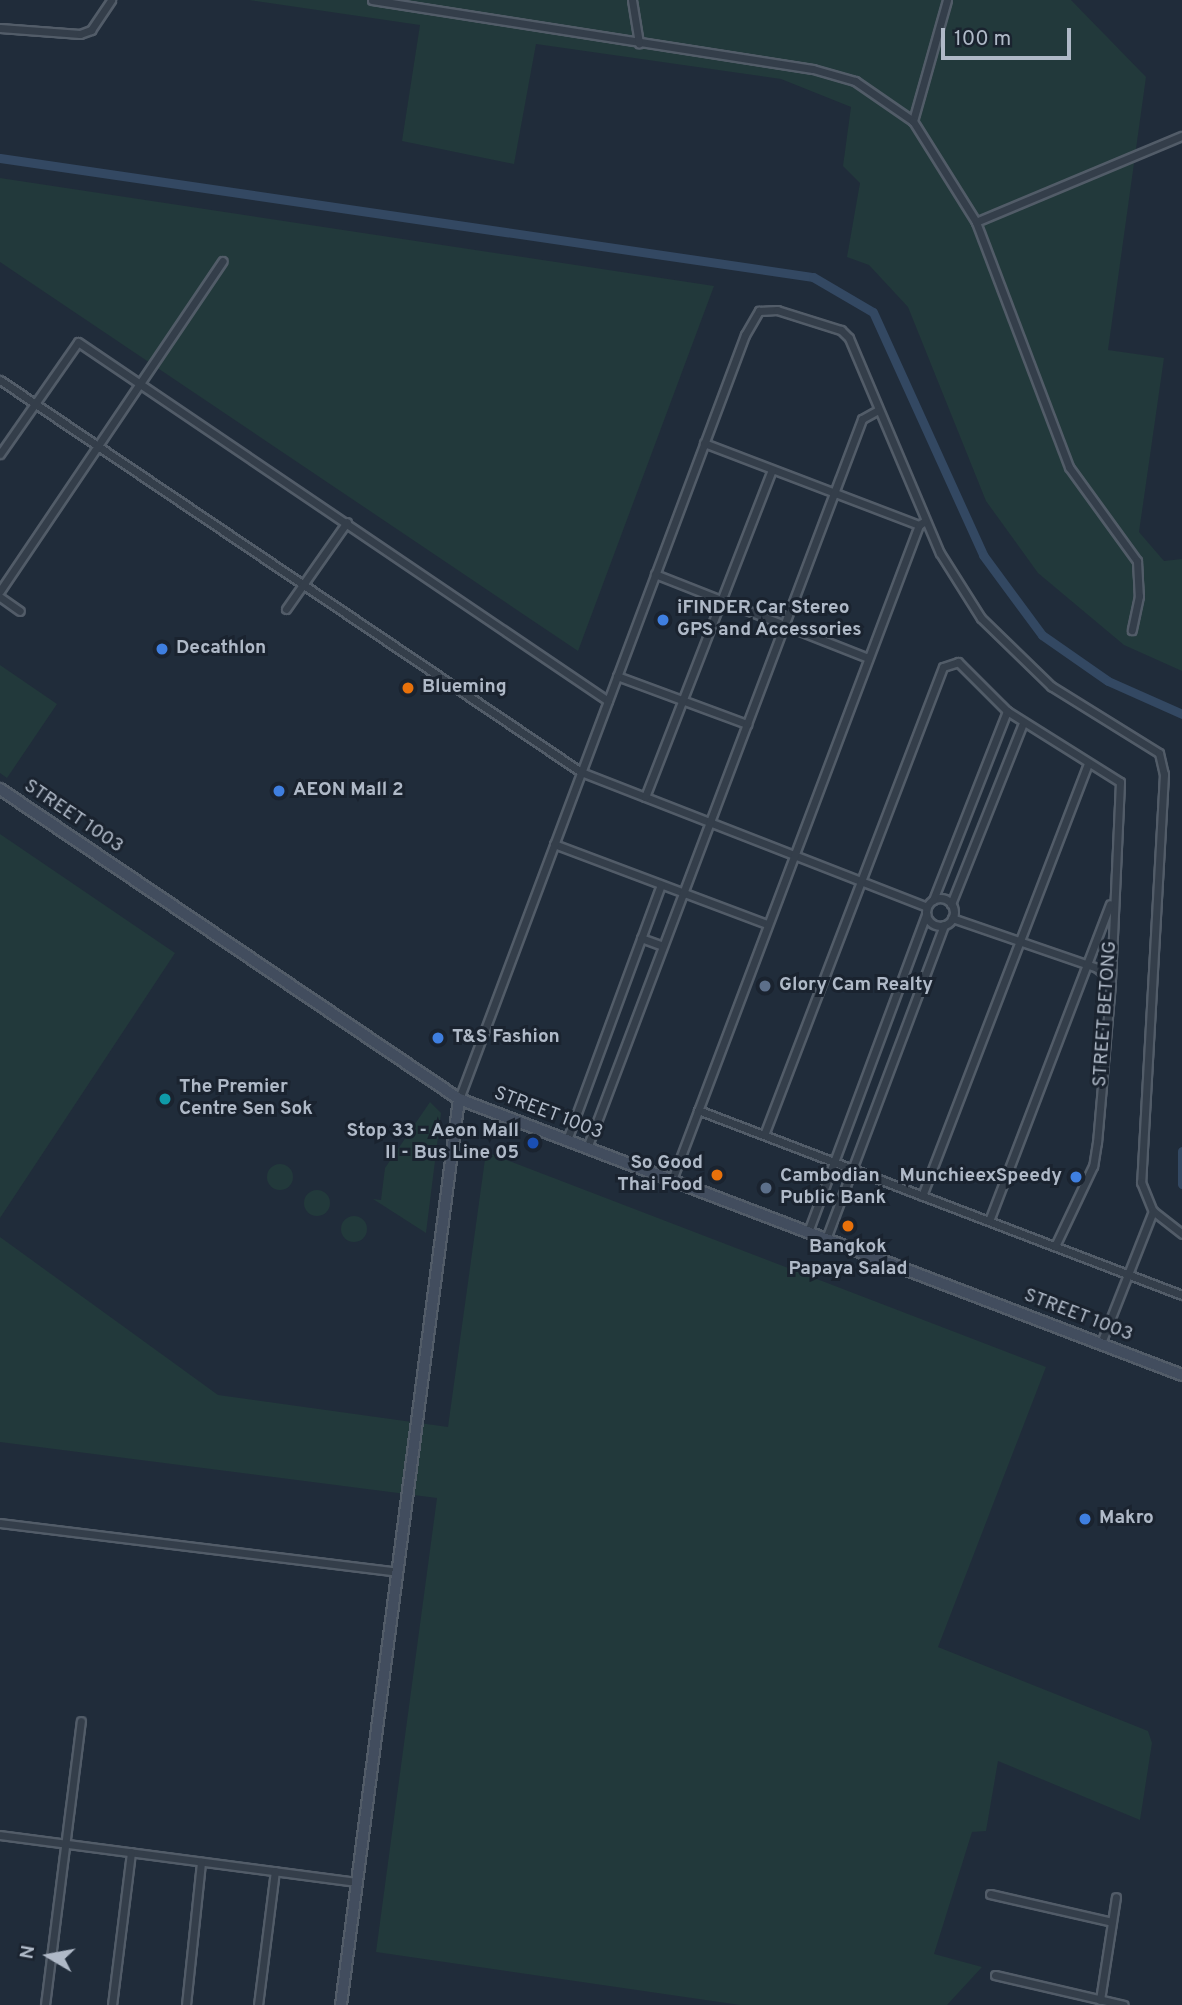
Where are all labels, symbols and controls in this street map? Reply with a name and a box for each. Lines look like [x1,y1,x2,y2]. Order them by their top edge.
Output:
scale bar [944,14,1074,58]
text: 100 m [954,26,1011,53]
place label: iFINDER Car Stereo GPS and Accessories [677,598,862,642]
marker: iFINDER Car Stereo GPS and Accessories [655,612,671,628]
place label: Decathlon [176,638,266,660]
marker: Decathlon [154,641,170,657]
place label: Blueming [422,677,507,699]
marker: Blueming [400,680,416,696]
street label: STREET 1003 [19,775,127,859]
place label: AEON Mall 2 [293,780,404,802]
marker: AEON Mall 2 [271,783,287,799]
street label: STREET BETONG [1089,940,1123,1088]
place label: Glory Cam Realty [779,975,933,997]
marker: Glory Cam Realty [757,978,773,994]
place label: T&S Fashion [452,1027,560,1049]
marker: T&S Fashion [430,1030,446,1046]
place label: The Premier Centre Sen Sok [179,1077,313,1121]
street label: STREET 1003 [490,1083,606,1145]
marker: The Premier Centre Sen Sok [157,1091,173,1107]
place label: Stop 33 - Aeon Mall II - Bus Line 05 [346,1121,519,1165]
marker: Stop 33 - Aeon Mall II - Bus Line 05 [525,1135,541,1151]
place label: So Good Thai Food [617,1153,703,1197]
place label: Cambodian Public Bank [780,1166,886,1210]
place label: MunchieexSpeedy [900,1166,1062,1188]
marker: So Good Thai Food [709,1167,725,1183]
marker: MunchieexSpeedy [1068,1169,1084,1185]
marker: Cambodian Public Bank [758,1180,774,1196]
marker: Bangkok Papaya Salad [840,1218,856,1234]
place label: Bangkok Papaya Salad [789,1237,907,1281]
street label: STREET 1003 [1020,1285,1136,1347]
place label: Makro [1099,1508,1154,1530]
marker: Makro [1077,1511,1093,1527]
north arrow [14,1921,84,1991]
text: N [15,1944,41,1961]

